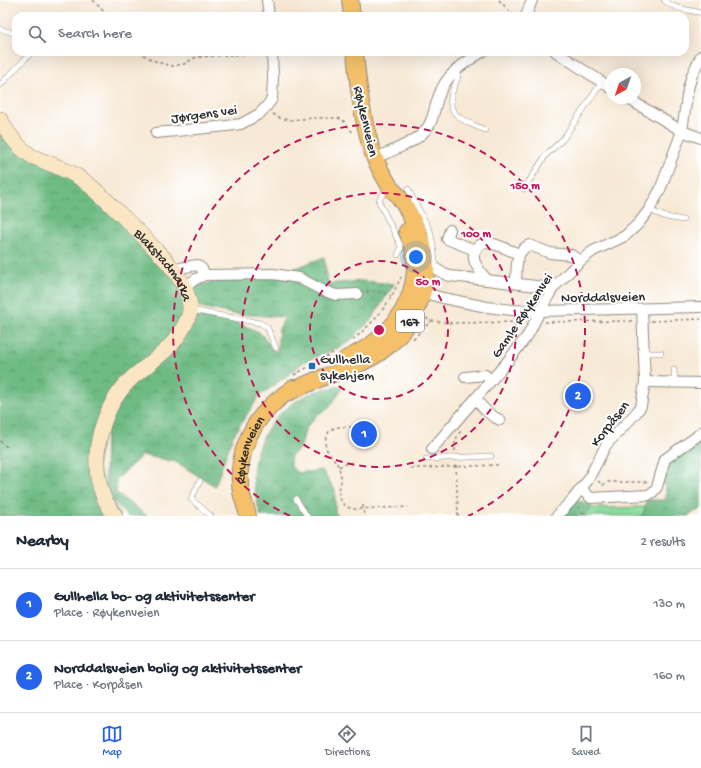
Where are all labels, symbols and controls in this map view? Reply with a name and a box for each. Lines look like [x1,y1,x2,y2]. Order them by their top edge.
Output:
search box [12,12,689,56]
icon: search [26,23,48,45]
text: Search here [58,25,132,43]
north arrow [605,68,641,104]
street label: Røykenveien [348,85,381,159]
street label: Jørgens vei [170,102,238,129]
text: 150 m [509,180,540,194]
street label: Blakstadmarka [129,225,195,305]
text: 100 m [460,228,491,242]
your location [406,247,426,267]
street label: Gamle Røykenvei [489,271,558,362]
text: 50 m [416,276,441,290]
street label: Norddalsveien [561,289,646,308]
road number: 167 [396,310,424,332]
centre of rings [372,323,386,337]
place label: Gullhella sykehjem [320,352,374,385]
marker: Gullhella sykehjem [307,361,317,371]
pin: 2 [565,381,591,411]
street label: Korpåsen [588,398,634,451]
street label: Røykenveien [234,413,270,484]
pin: 1 [351,419,377,449]
text: Nearby [16,532,69,552]
text: 2 results [640,535,685,550]
text: Gullhella bo- og aktivitetssenter [54,588,255,606]
text: 1 [26,597,32,612]
text: 130 m [653,597,685,612]
text: Place · Røykenveien [54,606,159,621]
text: Norddalsveien bolig og aktivitetssenter [54,660,301,678]
text: 2 [26,669,32,684]
text: 160 m [653,669,685,684]
text: Place · Korpåsen [54,678,142,693]
tab: Map [101,723,123,759]
tab: Directions [325,723,370,759]
tab: Saved [572,723,600,759]

